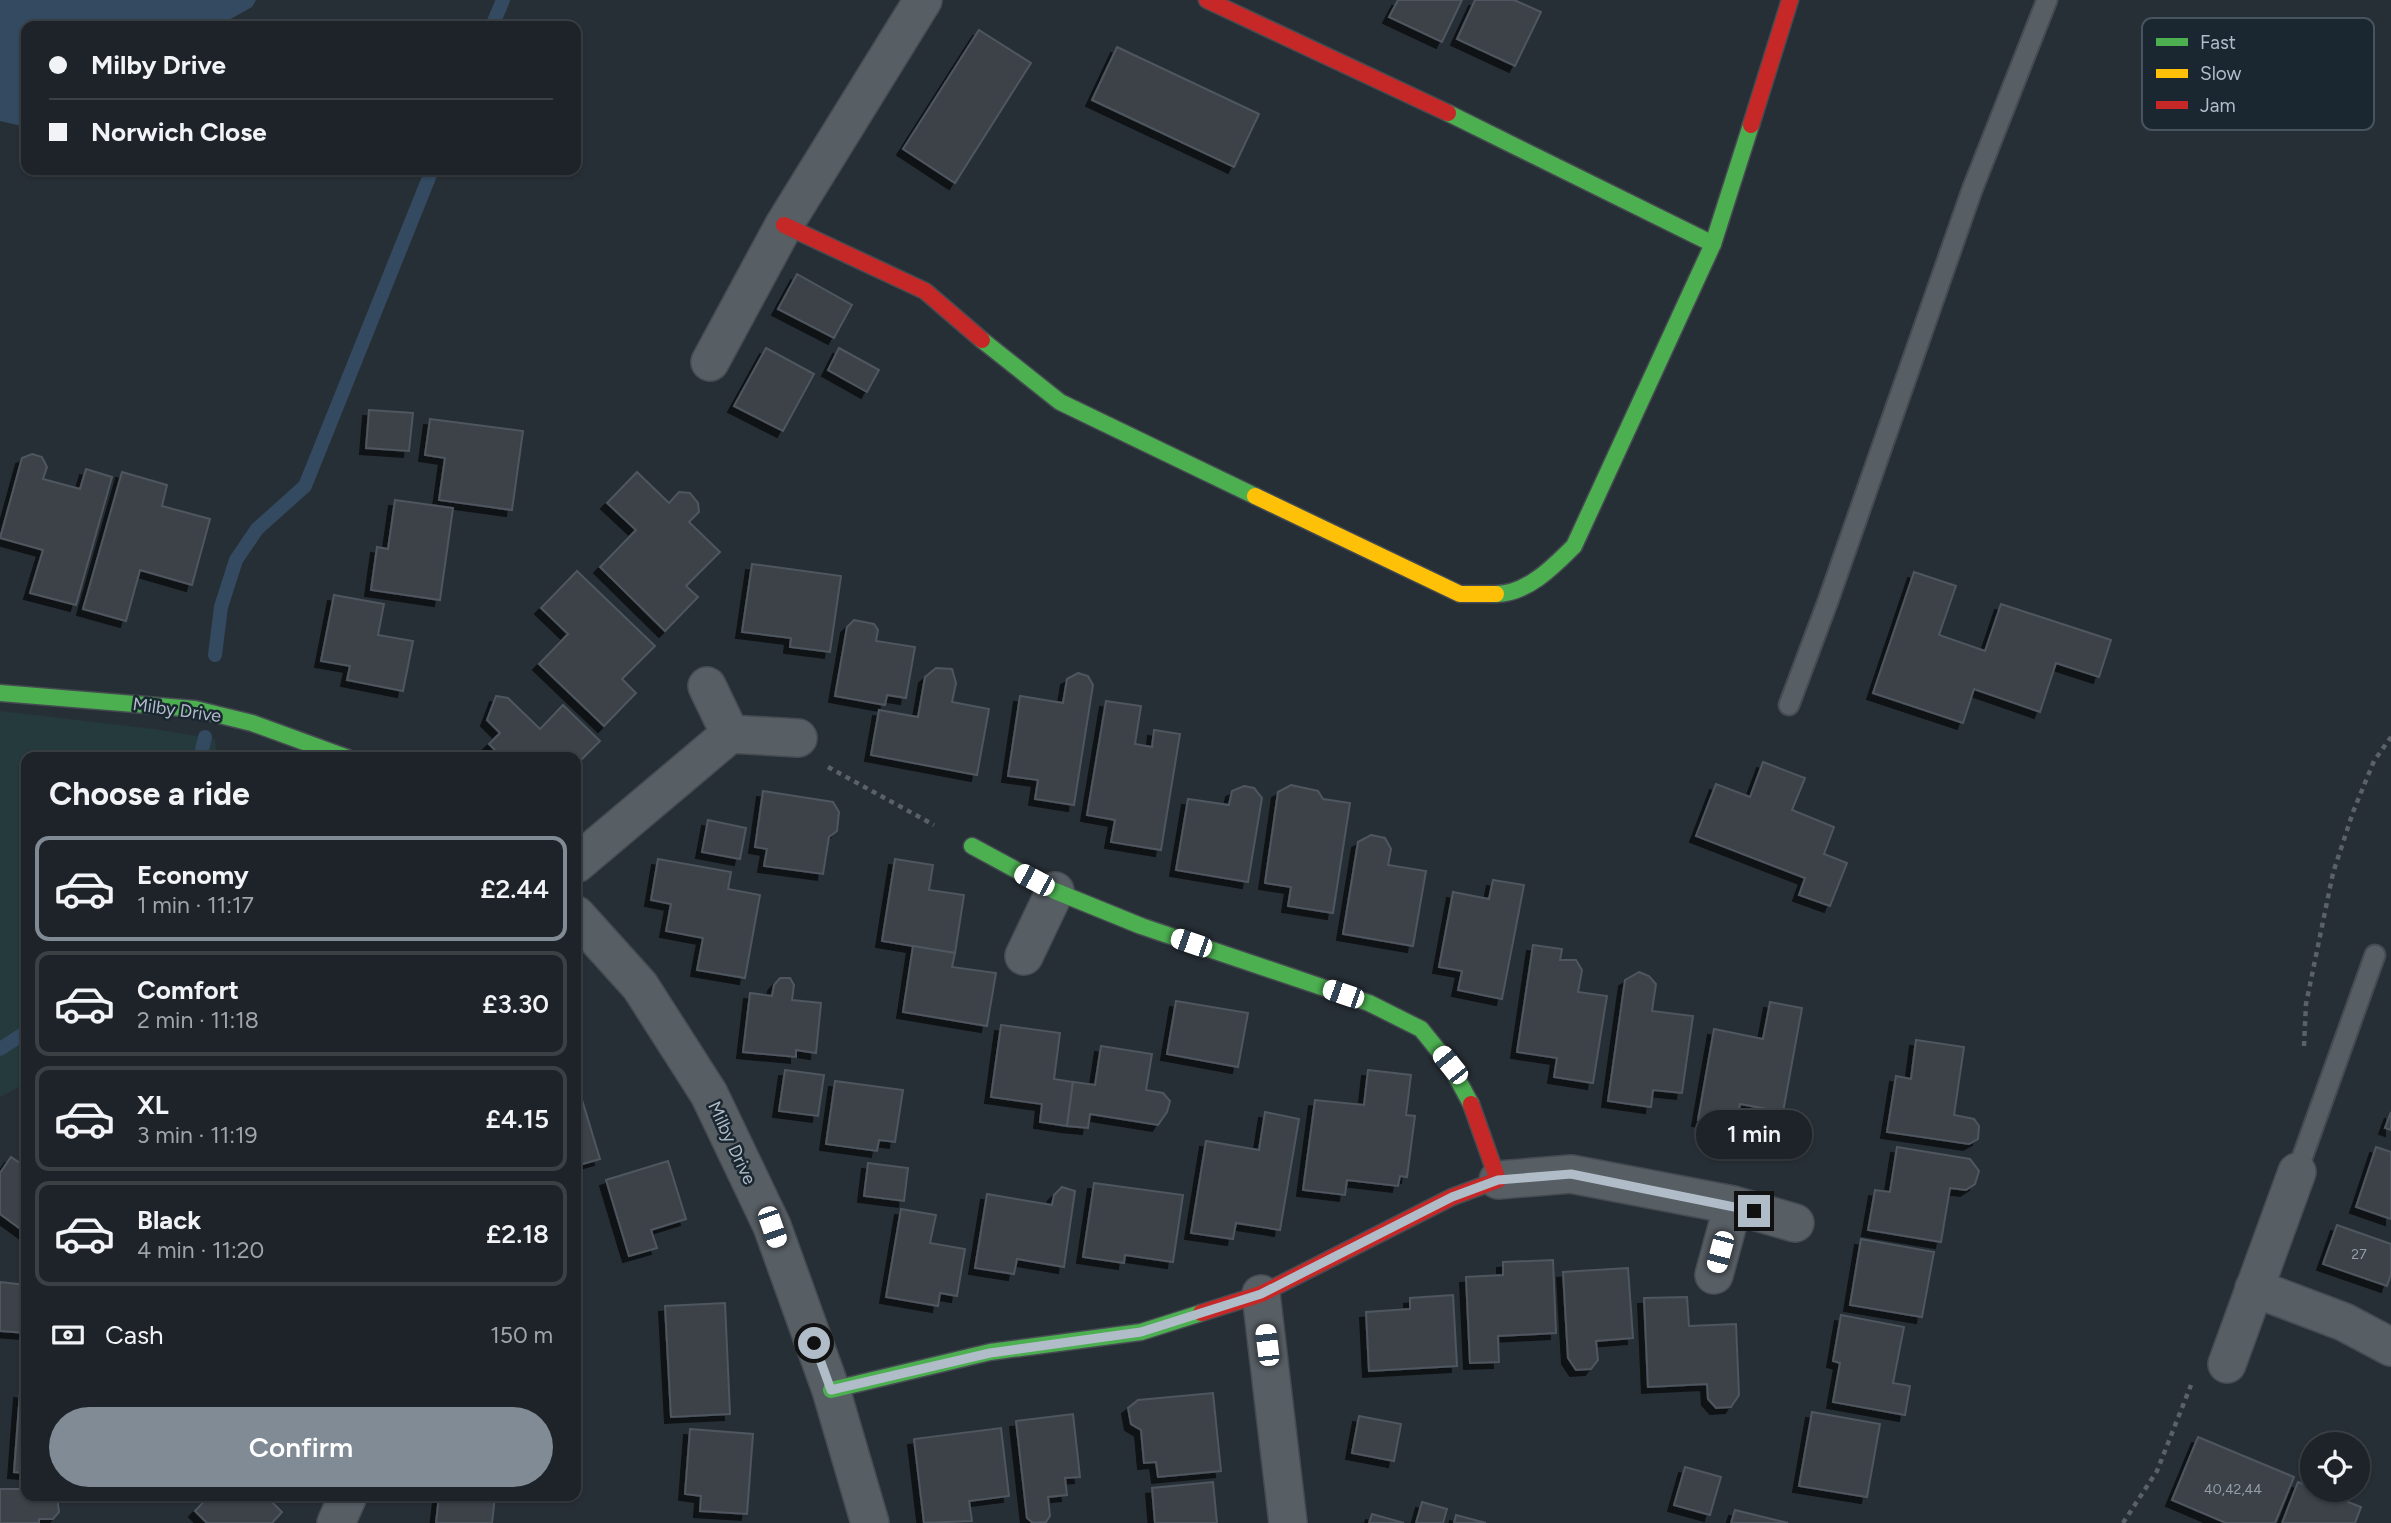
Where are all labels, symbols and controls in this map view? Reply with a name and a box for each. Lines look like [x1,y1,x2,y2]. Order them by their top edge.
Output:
legend [2142,18,2374,130]
text: Fast [2200,31,2236,54]
text: Milby Drive [91,49,226,81]
text: Slow [2200,62,2242,85]
text: Jam [2200,94,2236,117]
text: Norwich Close [91,116,267,148]
street label: Milby Drive [131,693,223,727]
text: Choose a ride [49,775,250,813]
icon: car [53,857,116,920]
text: Economy [137,859,249,891]
car [1011,861,1058,899]
text: £2.44 [480,873,549,905]
text: 1 min · 11:17 [137,891,254,919]
car [1168,926,1215,960]
icon: car [53,972,116,1035]
text: Comfort [137,974,239,1006]
car [1320,977,1367,1011]
text: £3.30 [482,988,549,1020]
text: 2 min · 11:18 [137,1006,259,1034]
car [1429,1042,1472,1088]
icon: car [53,1087,116,1150]
text: XL [137,1089,169,1121]
street label: Milby Drive [703,1098,761,1188]
text: £4.15 [485,1103,549,1135]
callout: 1 min [1696,1110,1812,1158]
text: 1 min [1727,1120,1781,1148]
text: 3 min · 11:19 [137,1121,257,1149]
route end [1738,1195,1770,1227]
icon: car [53,1202,116,1265]
text: Black [137,1204,201,1236]
car [756,1204,789,1250]
text: £2.18 [486,1218,549,1250]
car [1705,1229,1736,1275]
text: 4 min · 11:20 [137,1236,264,1264]
house number: 27 [2351,1246,2367,1263]
icon: cash [49,1316,87,1354]
text: Cash [105,1319,164,1351]
text: 150 m [490,1321,553,1349]
car [1255,1323,1280,1367]
route start [798,1327,830,1359]
button: Confirm [49,1407,553,1487]
map controls [2300,1432,2370,1502]
button: locate [2300,1432,2370,1502]
house number: 40,42,44 [2204,1481,2262,1498]

